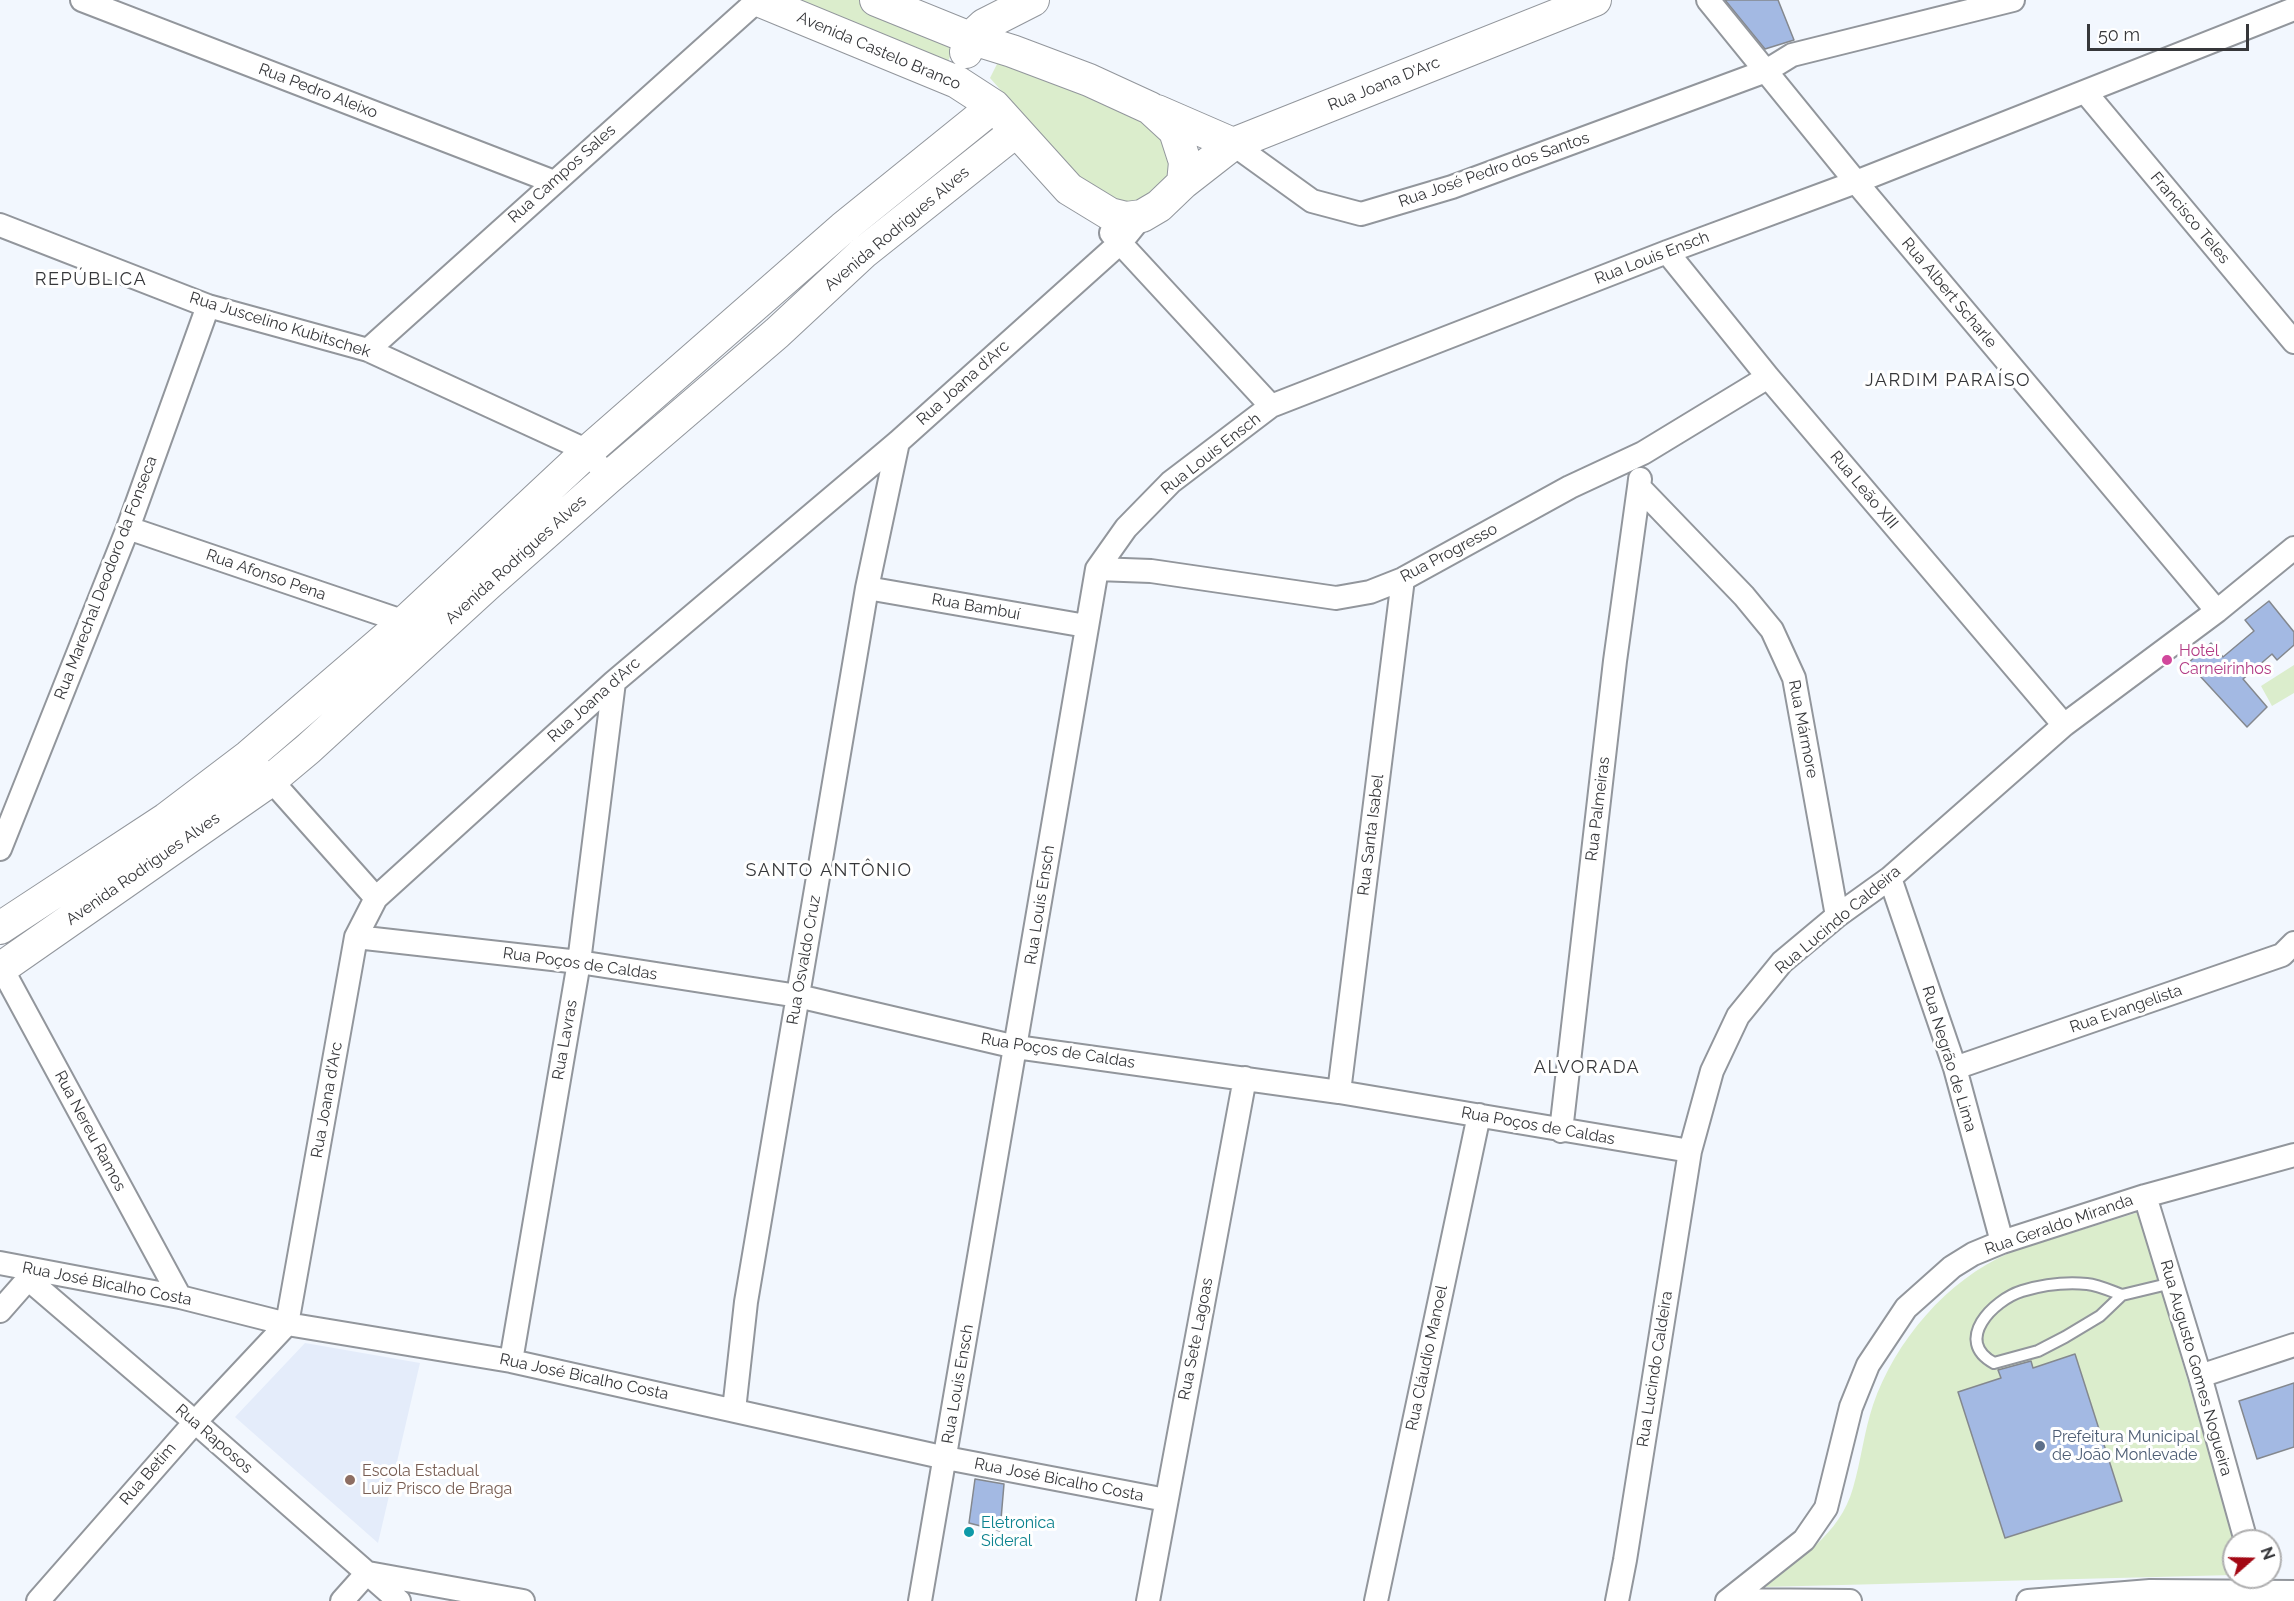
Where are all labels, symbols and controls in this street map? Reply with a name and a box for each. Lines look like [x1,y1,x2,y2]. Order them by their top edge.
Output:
street label: Avenida Castelo Branco [794,8,964,94]
scale bar [2090,12,2252,50]
text: 50 m [2098,24,2140,45]
street label: Rua Joana D'Arc [1325,53,1443,115]
street label: Rua Pedro Aleixo [256,59,380,123]
street label: Rua Campos Sales [504,121,620,227]
street label: Rua José Pedro dos Santos [1396,128,1592,212]
street label: Avenida Rodrigues Alves [821,163,973,295]
street label: Francisco Teles [2146,168,2234,268]
street label: Rua Louis Ensch [1592,227,1712,289]
street label: Rua Albert Scharle [1897,234,2001,352]
district label: REPÚBLICA [35,269,147,291]
street label: Rua Juscelino Kubitschek [187,288,373,362]
street label: Rua Joana d'Arc [913,337,1013,429]
district label: JARDIM PARAÍSO [1865,370,2031,392]
street label: Rua Louis Ensch [1157,409,1265,499]
street label: Rua Leão XIII [1826,447,1902,533]
street label: Rua Marechal Deodoro da Fonseca [51,454,161,702]
street label: Avenida Rodrigues Alves [442,492,590,628]
street label: Rua Progresso [1397,519,1501,587]
street label: Rua Afonso Pena [203,545,329,605]
street label: Rua Bambuí [930,590,1022,624]
place label: Hotel Carneirinhos [2179,641,2272,679]
marker: Hotel Carneirinhos [2160,653,2174,667]
street label: Rua Joana d'Arc [544,654,644,746]
street label: Rua Mármore [1784,678,1822,780]
street label: Rua Palmeiras [1582,756,1614,862]
street label: Rua Santa Isabel [1354,773,1388,897]
street label: Avenida Rodrigues Alves [63,809,223,929]
street label: Rua Louis Ensch [1021,844,1059,966]
district label: SANTO ANTÔNIO [746,860,912,882]
street label: Rua Lucindo Caldeira [1771,862,1905,978]
street label: Rua Osvaldo Cruz [783,894,825,1026]
street label: Rua Poços de Caldas [501,944,659,984]
street label: Rua Evangelista [2067,981,2185,1037]
street label: Rua Negrão de Lima [1918,984,1980,1134]
street label: Rua Lavras [549,998,581,1082]
street label: Rua Poços de Caldas [980,1029,1136,1073]
street label: Rua Joana d'Arc [307,1040,347,1160]
district label: ALVORADA [1534,1057,1640,1079]
street label: Rua Nereu Ramos [50,1068,130,1194]
street label: Rua Poços de Caldas [1460,1103,1616,1149]
street label: Rua Geraldo Miranda [1982,1191,2136,1259]
street label: Rua José Bicalho Costa [21,1258,193,1310]
street label: Rua Augusto Gomes Nogueira [2156,1258,2236,1478]
street label: Rua Sete Lagoas [1175,1276,1217,1402]
street label: Rua Cláudio Manoel [1402,1283,1452,1433]
street label: Rua Lucindo Caldeira [1633,1290,1677,1448]
street label: Rua Louis Ensch [938,1323,978,1445]
street label: Rua José Bicalho Costa [498,1350,670,1404]
street label: Rua Raposos [171,1400,257,1478]
place label: Prefeitura Municipal de João Monlevade [2052,1427,2199,1465]
street label: Rua Betim [116,1439,180,1509]
marker: Prefeitura Municipal de João Monlevade [2033,1439,2047,1453]
street label: Rua José Bicalho Costa [973,1454,1145,1506]
place label: Escola Estadual Luiz Prisco de Braga [362,1461,512,1499]
marker: Escola Estadual Luiz Prisco de Braga [343,1473,357,1487]
place label: Eletronica Sideral [981,1513,1055,1551]
marker: Eletronica Sideral [962,1525,976,1539]
north arrow [2222,1529,2282,1589]
text: N [2256,1544,2279,1562]

